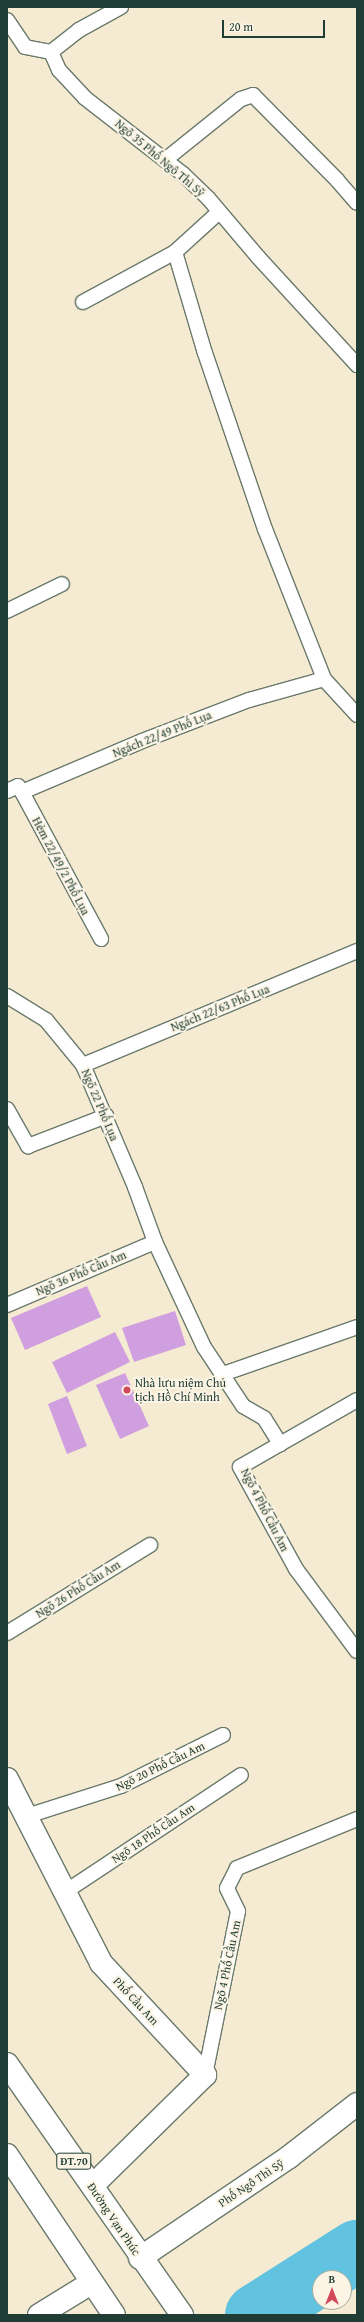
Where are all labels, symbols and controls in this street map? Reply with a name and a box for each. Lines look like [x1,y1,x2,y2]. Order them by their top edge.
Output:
scale bar [224,12,327,38]
text: 20 m [229,18,253,35]
street label: Ngõ 35 Phố Ngô Thì Sỹ [112,116,208,200]
street label: Ngách 22/49 Phố Lụa [110,708,214,760]
street label: Hẻm 22/49/2 Phố Lụa [29,815,93,917]
street label: Ngách 22/63 Phố Lụa [168,982,272,1034]
street label: Ngõ 22 Phố Lụa [78,1067,122,1143]
street label: Ngõ 36 Phố Cầu Am [33,1247,129,1299]
place label: Nhà lưu niệm Chủ tịch Hồ Chí Minh [135,1376,226,1404]
marker: Nhà lưu niệm Chủ tịch Hồ Chí Minh [122,1385,132,1395]
street label: Ngõ 4 Phố Cầu Am [238,1466,292,1554]
street label: Ngõ 26 Phố Cầu Am [33,1557,123,1621]
street label: Ngõ 20 Phố Cầu Am [113,1738,207,1794]
street label: Ngõ 18 Phố Cầu Am [109,1800,197,1866]
street label: Ngõ 4 Phố Cầu Am [210,1919,244,2011]
street label: Phố Cầu Am [110,1974,162,2028]
road number: ĐT.70 [56,2152,92,2170]
street label: Phố Ngô Thì Sỹ [216,2156,286,2210]
street label: Đường Vạn Phúc [84,2180,144,2258]
north arrow [312,2270,352,2310]
text: B [329,2271,335,2287]

